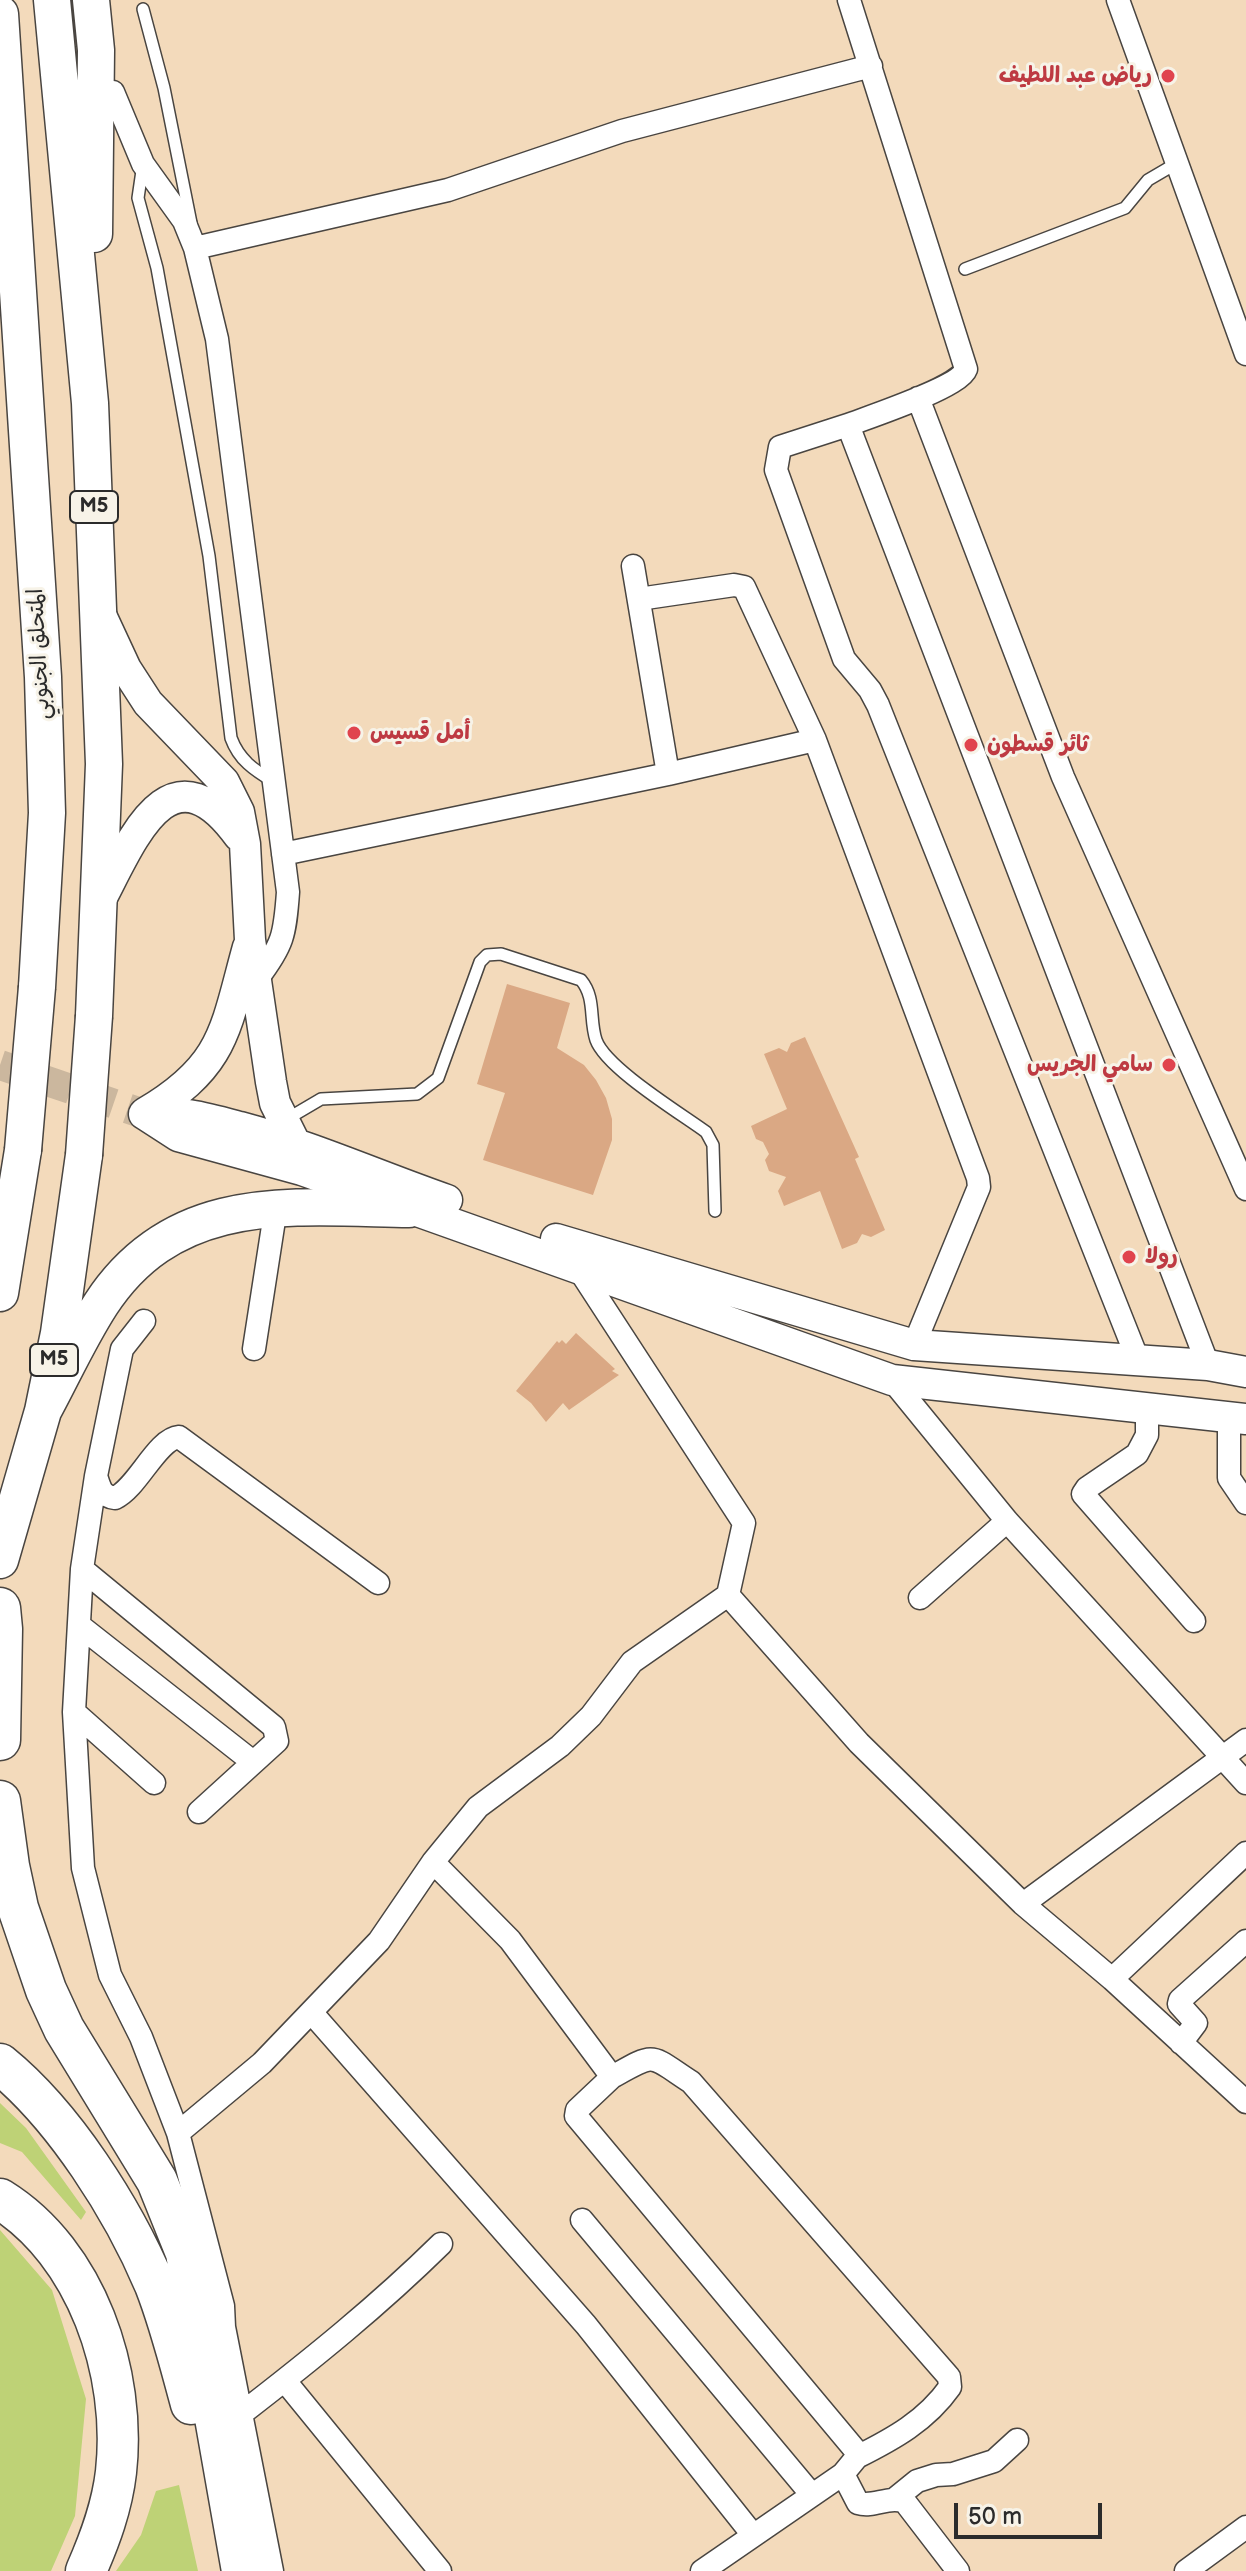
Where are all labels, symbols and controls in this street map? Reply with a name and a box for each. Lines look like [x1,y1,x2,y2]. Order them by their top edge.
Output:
place label: رياض عبد اللطيف [999,63,1152,89]
marker: رياض عبد اللطيف [1159,67,1177,85]
road number: M5 [70,491,118,523]
street label: المتحلق الجنوبي [23,588,57,720]
place label: أمل قسيس [370,720,470,746]
marker: أمل قسيس [345,724,363,742]
place label: ثائر قسطون [987,732,1088,758]
marker: ثائر قسطون [962,736,980,754]
place label: سامي الجريس [1027,1052,1153,1078]
marker: سامي الجريس [1160,1056,1178,1074]
place label: رولا [1145,1244,1178,1270]
marker: رولا [1120,1248,1138,1266]
road number: M5 [30,1344,78,1376]
scale bar [958,2487,1106,2537]
text: 50 m [968,2502,1022,2531]

